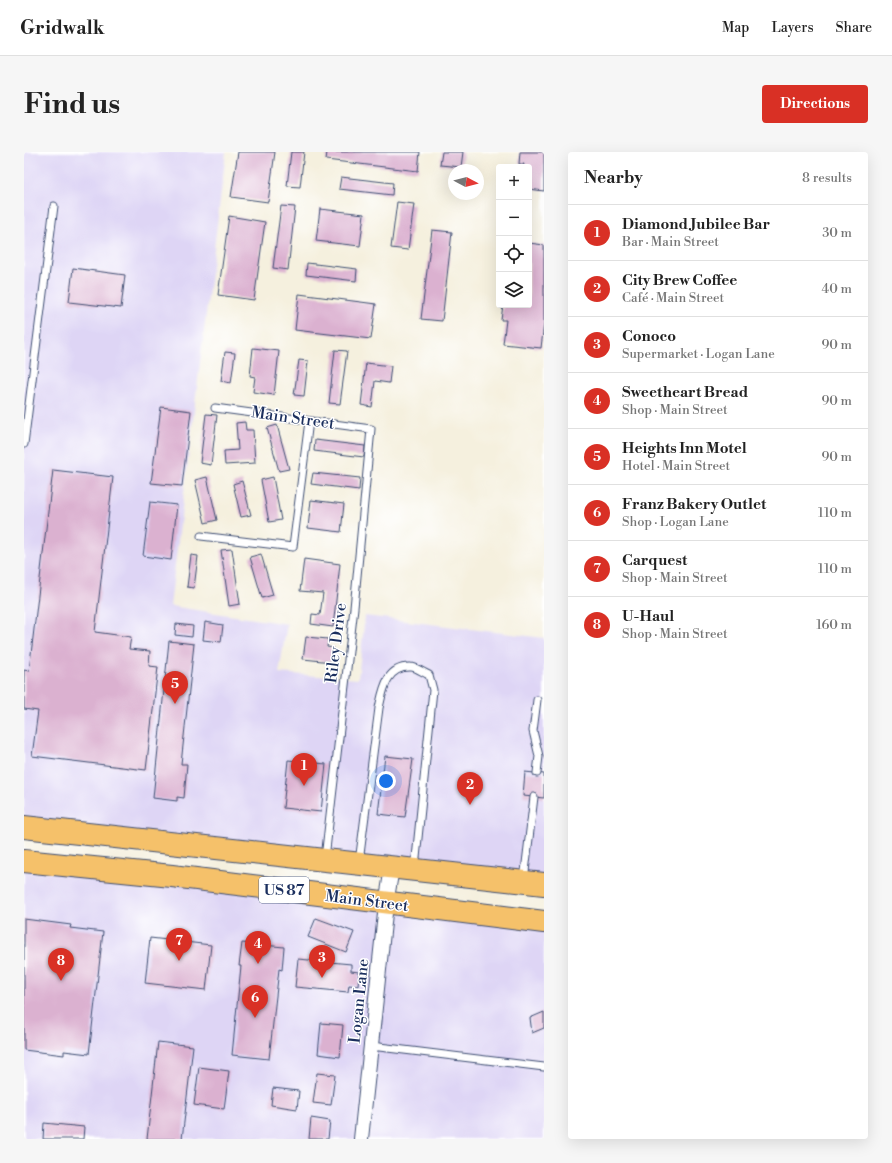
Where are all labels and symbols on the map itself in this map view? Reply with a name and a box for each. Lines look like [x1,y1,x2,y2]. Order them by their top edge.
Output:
north arrow [448,164,484,200]
street label: Main Street [250,402,336,434]
street label: Riley Drive [321,602,351,684]
pin: 5 [162,671,188,704]
pin: 1 [291,753,317,786]
your location [376,771,396,791]
pin: 2 [457,772,483,805]
road number: US 87 [259,877,309,903]
street label: Main Street [324,886,410,916]
pin: 7 [166,928,192,961]
pin: 4 [245,931,271,964]
pin: 3 [309,945,335,978]
pin: 8 [48,948,74,981]
street label: Logan Lane [345,958,373,1044]
pin: 6 [242,985,268,1018]

